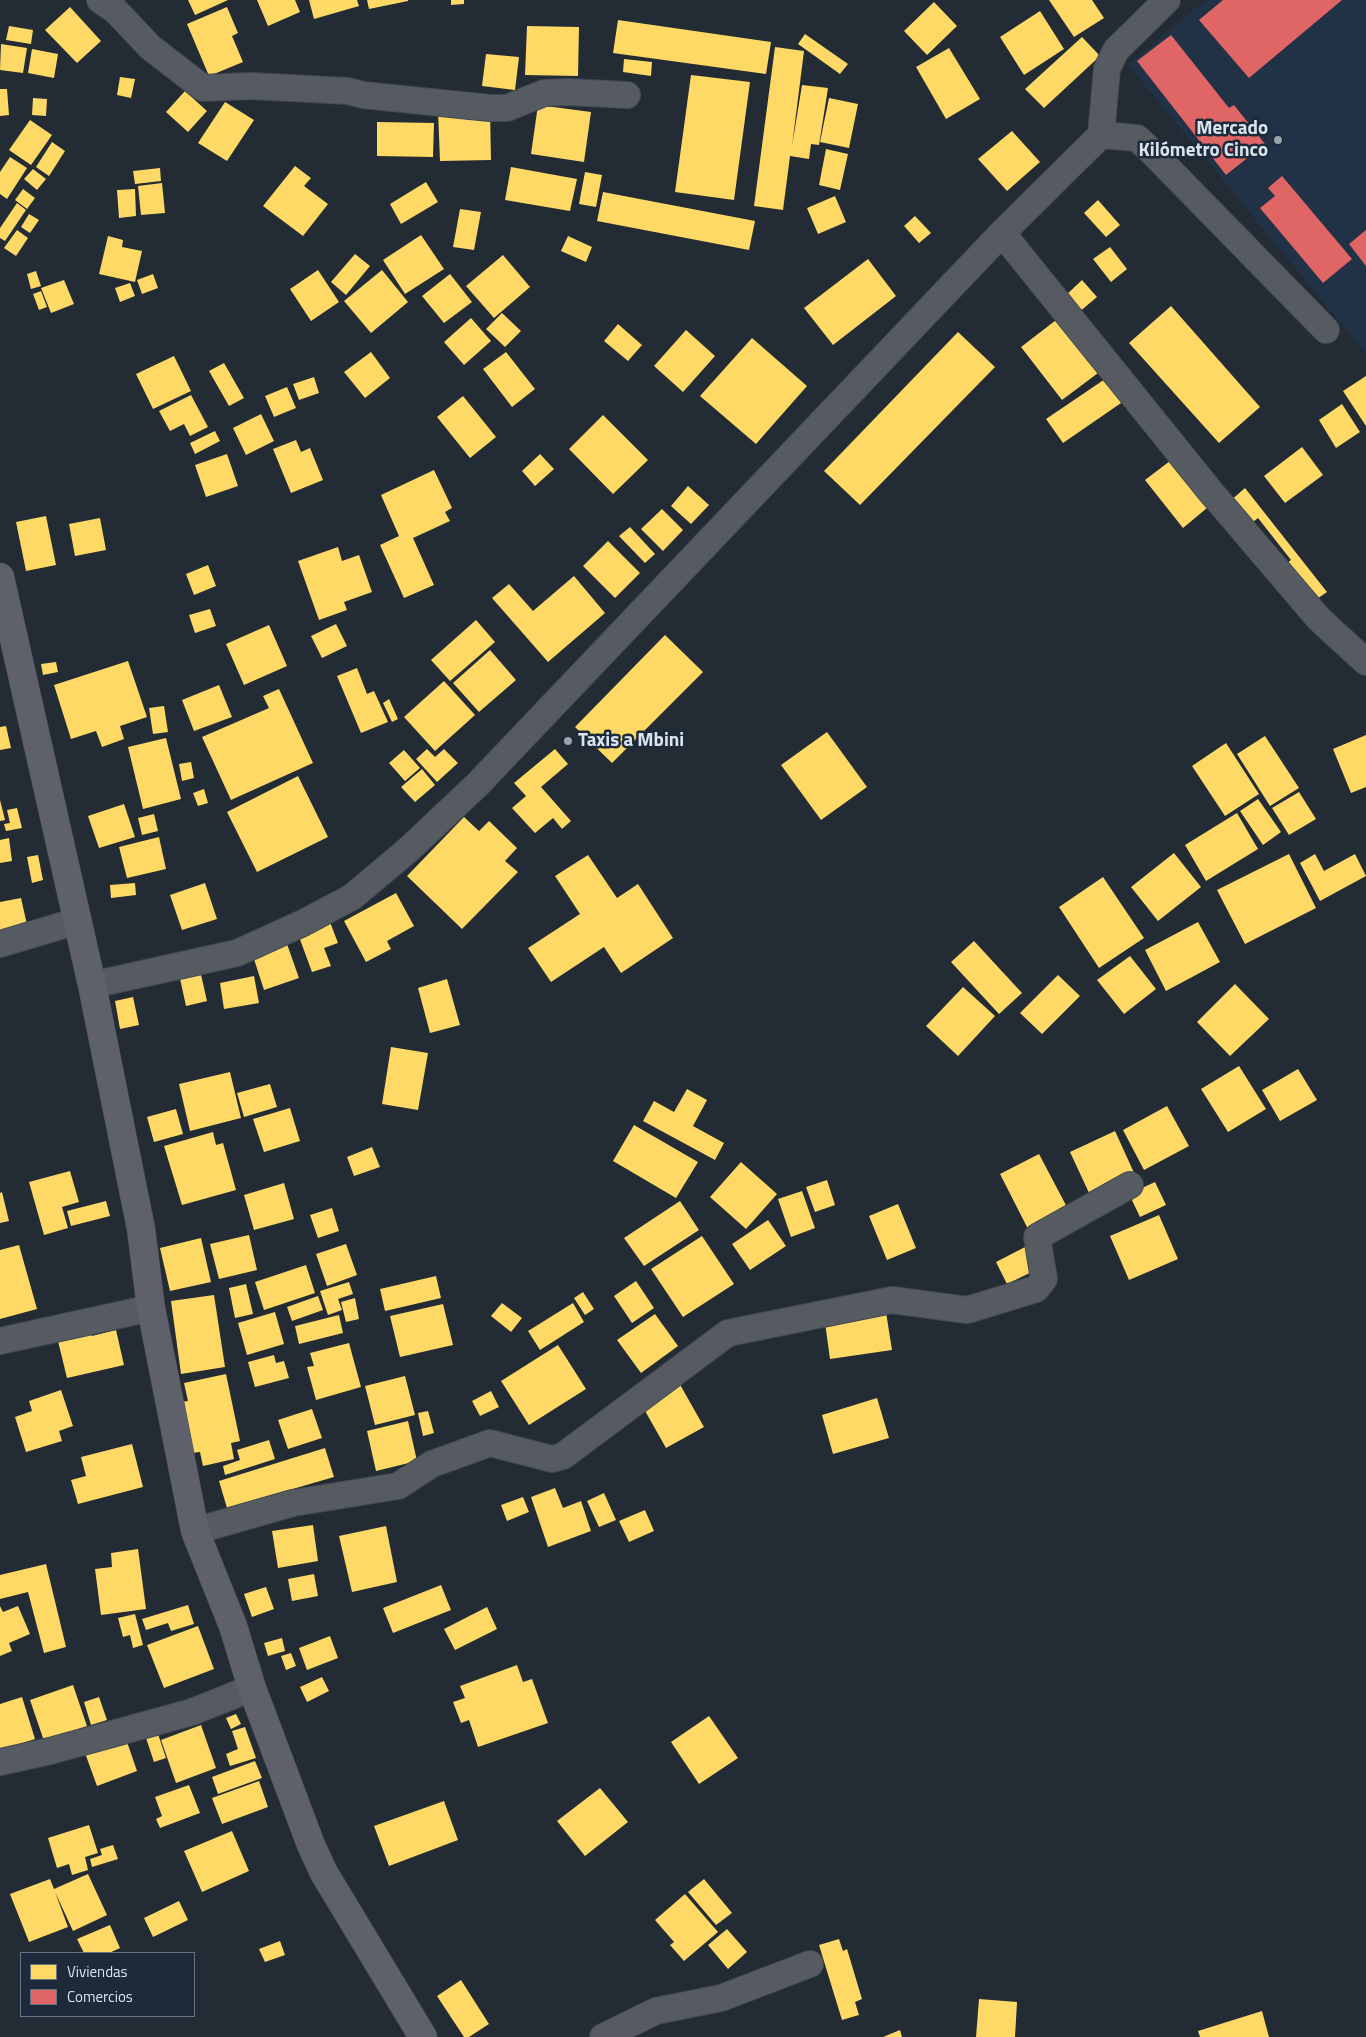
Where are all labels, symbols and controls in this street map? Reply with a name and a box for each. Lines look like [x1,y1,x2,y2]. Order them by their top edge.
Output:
place label: Mercado Kilómetro Cinco [1138,118,1268,162]
marker: Mercado Kilómetro Cinco [1272,134,1284,146]
place label: Taxis a Mbini [578,730,684,752]
marker: Taxis a Mbini [562,735,574,747]
legend [20,1952,195,2017]
text: Viviendas [67,1960,128,1983]
text: Comercios [67,1985,133,2008]

